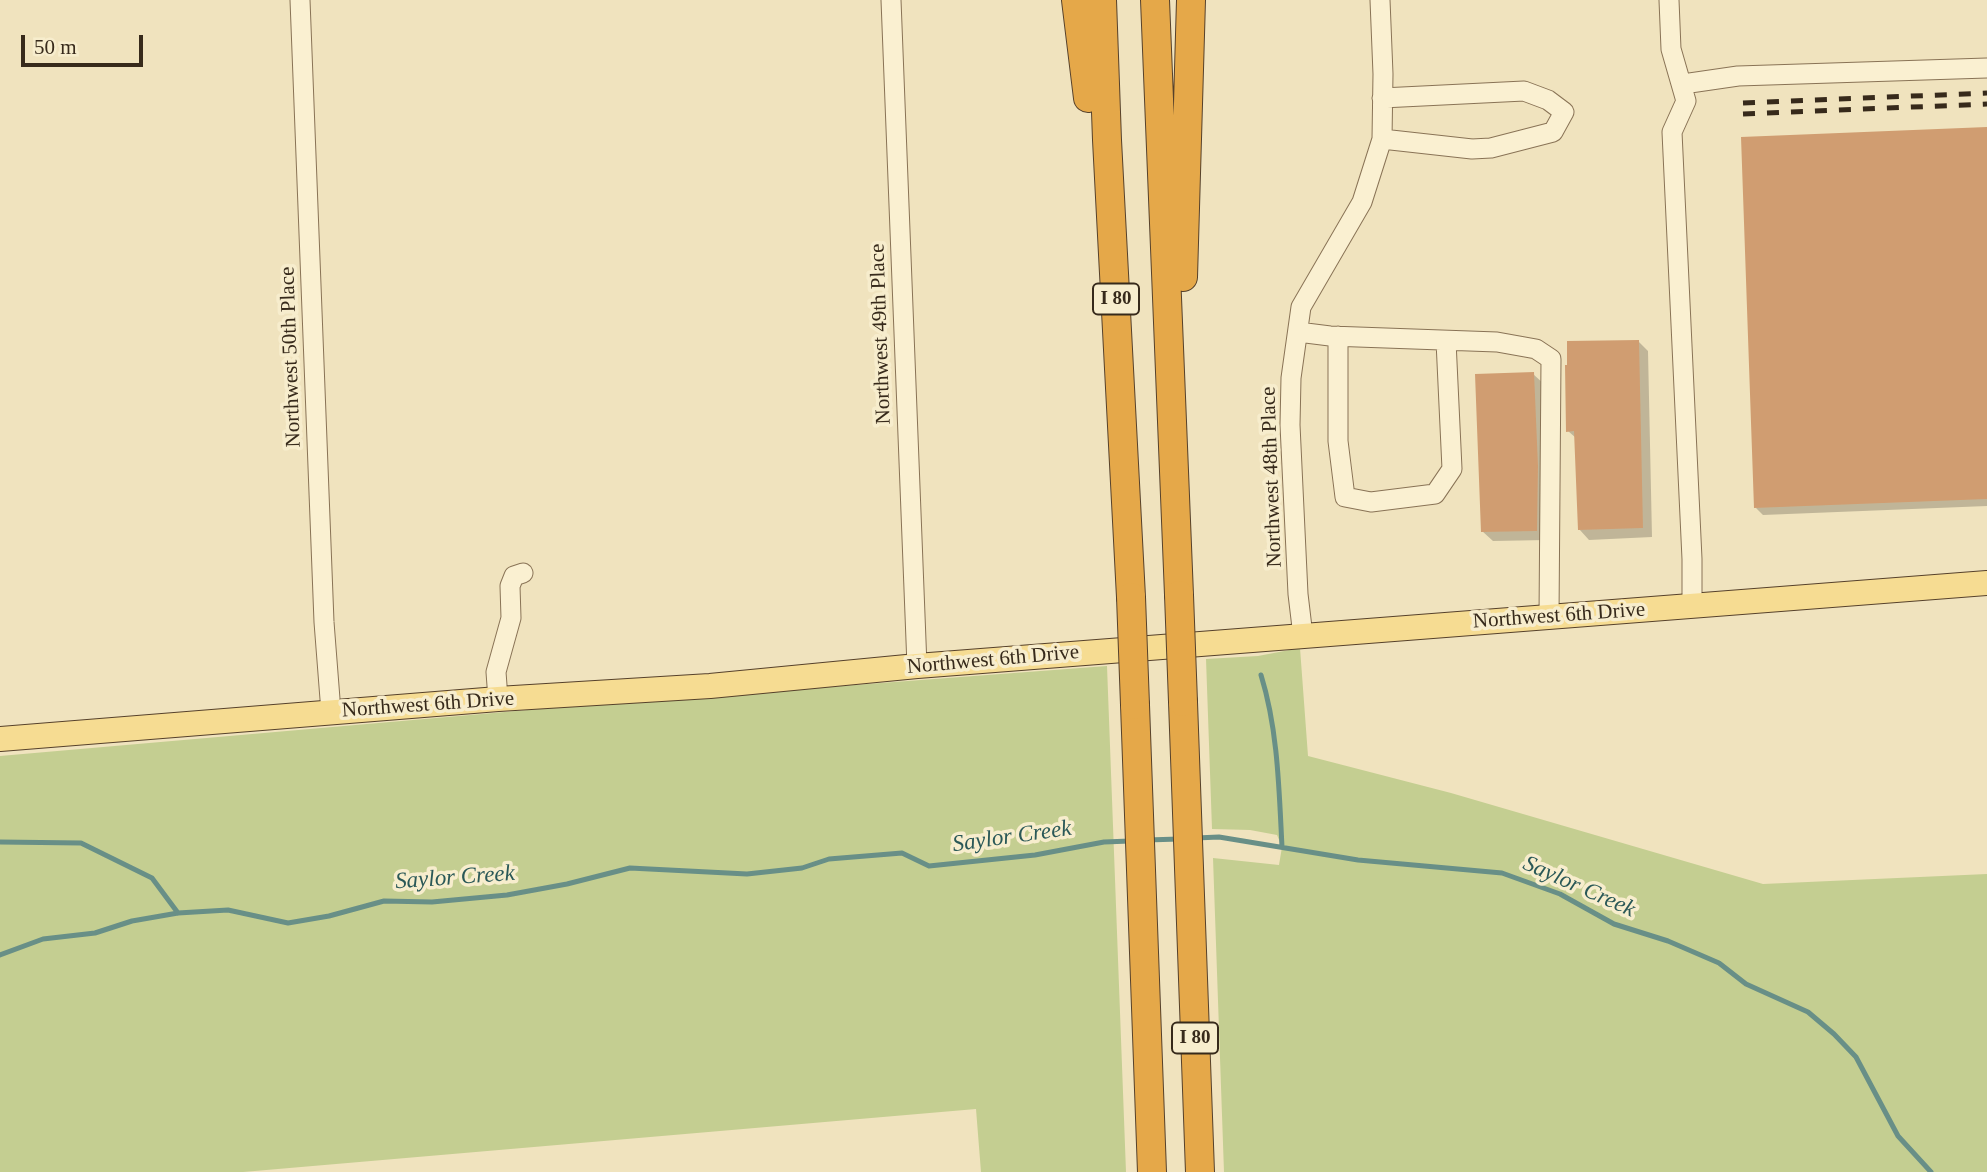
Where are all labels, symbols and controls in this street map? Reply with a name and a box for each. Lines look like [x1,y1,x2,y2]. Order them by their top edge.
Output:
scale bar [24,21,147,65]
text: 50 m [34,35,77,59]
street label: Northwest 49th Place [865,243,897,425]
street label: Northwest 50th Place [275,266,307,448]
road number: I 80 [1093,284,1139,314]
street label: Northwest 48th Place [1256,386,1288,568]
street label: Northwest 6th Drive [1472,597,1646,635]
street label: Northwest 6th Drive [906,640,1080,680]
street label: Northwest 6th Drive [341,686,515,724]
water label: Saylor Creek [951,815,1073,859]
water label: Saylor Creek [1519,850,1639,924]
water label: Saylor Creek [394,860,516,896]
road number: I 80 [1172,1022,1218,1054]

